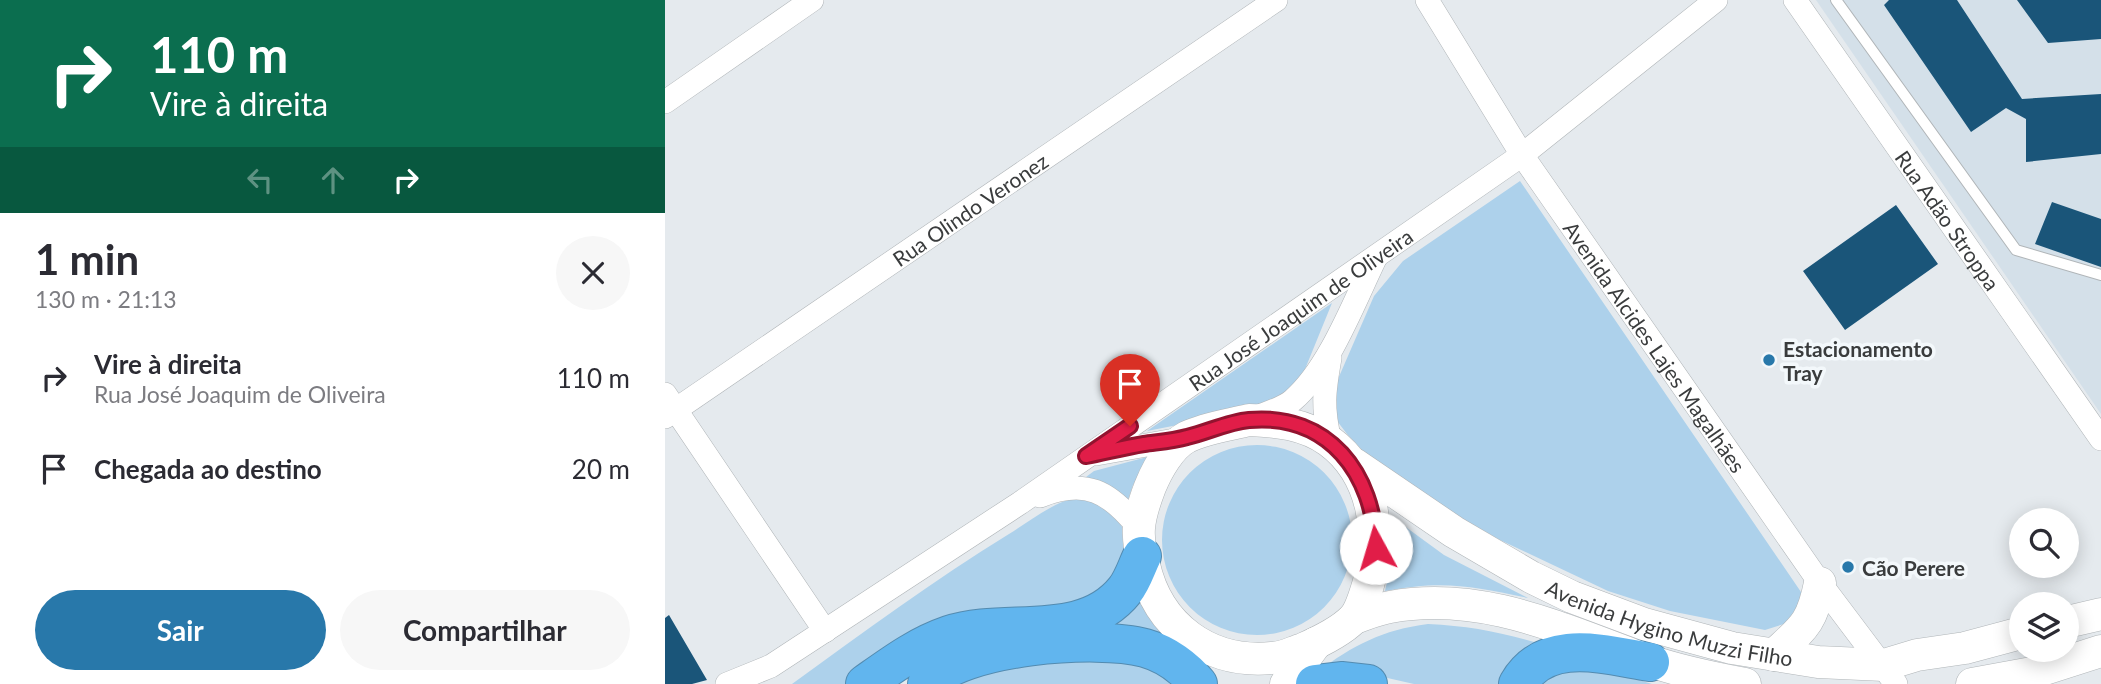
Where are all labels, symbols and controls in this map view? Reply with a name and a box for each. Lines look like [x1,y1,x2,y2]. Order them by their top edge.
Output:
text: 110 m [150,25,288,83]
icon: right [35,28,126,119]
text: Vire à direita [150,84,328,123]
street label: Rua Adão Stroppa [1891,145,2006,295]
street label: Rua Olindo Veronez [888,147,1052,271]
icon: left [241,161,279,199]
icon: ahead [314,161,352,199]
icon: right [387,161,425,199]
street label: Avenida Alcides Lajes Magalhães [1559,216,1751,477]
street label: Rua José Joaquim de Oliveira [1183,223,1417,395]
text: 1 min [35,234,139,284]
button: close [556,236,630,310]
text: 130 m · 21:13 [35,285,177,313]
place label: Estacionamento Tray [1783,336,1933,385]
text: Vire à direita [94,348,242,380]
marker: Estacionamento Tray [1761,352,1777,368]
pin [1100,354,1160,426]
icon: right [35,359,73,397]
text: 110 m [557,362,630,394]
icon: arrive [1111,365,1149,403]
text: Rua José Joaquim de Oliveira [94,380,386,408]
icon: arrive [35,450,73,488]
text: Chegada ao destino [94,453,322,485]
text: 20 m [572,453,630,485]
map controls [2009,508,2079,662]
button: search [2009,508,2079,578]
position arrow [1339,511,1413,585]
place label: Cão Perere [1862,555,1965,580]
marker: Cão Perere [1840,559,1856,575]
street label: Avenida Hygino Muzzi Filho [1542,574,1795,670]
button: Sair [35,590,326,670]
button: Compartilhar [340,590,630,670]
button: layers [2009,592,2079,662]

